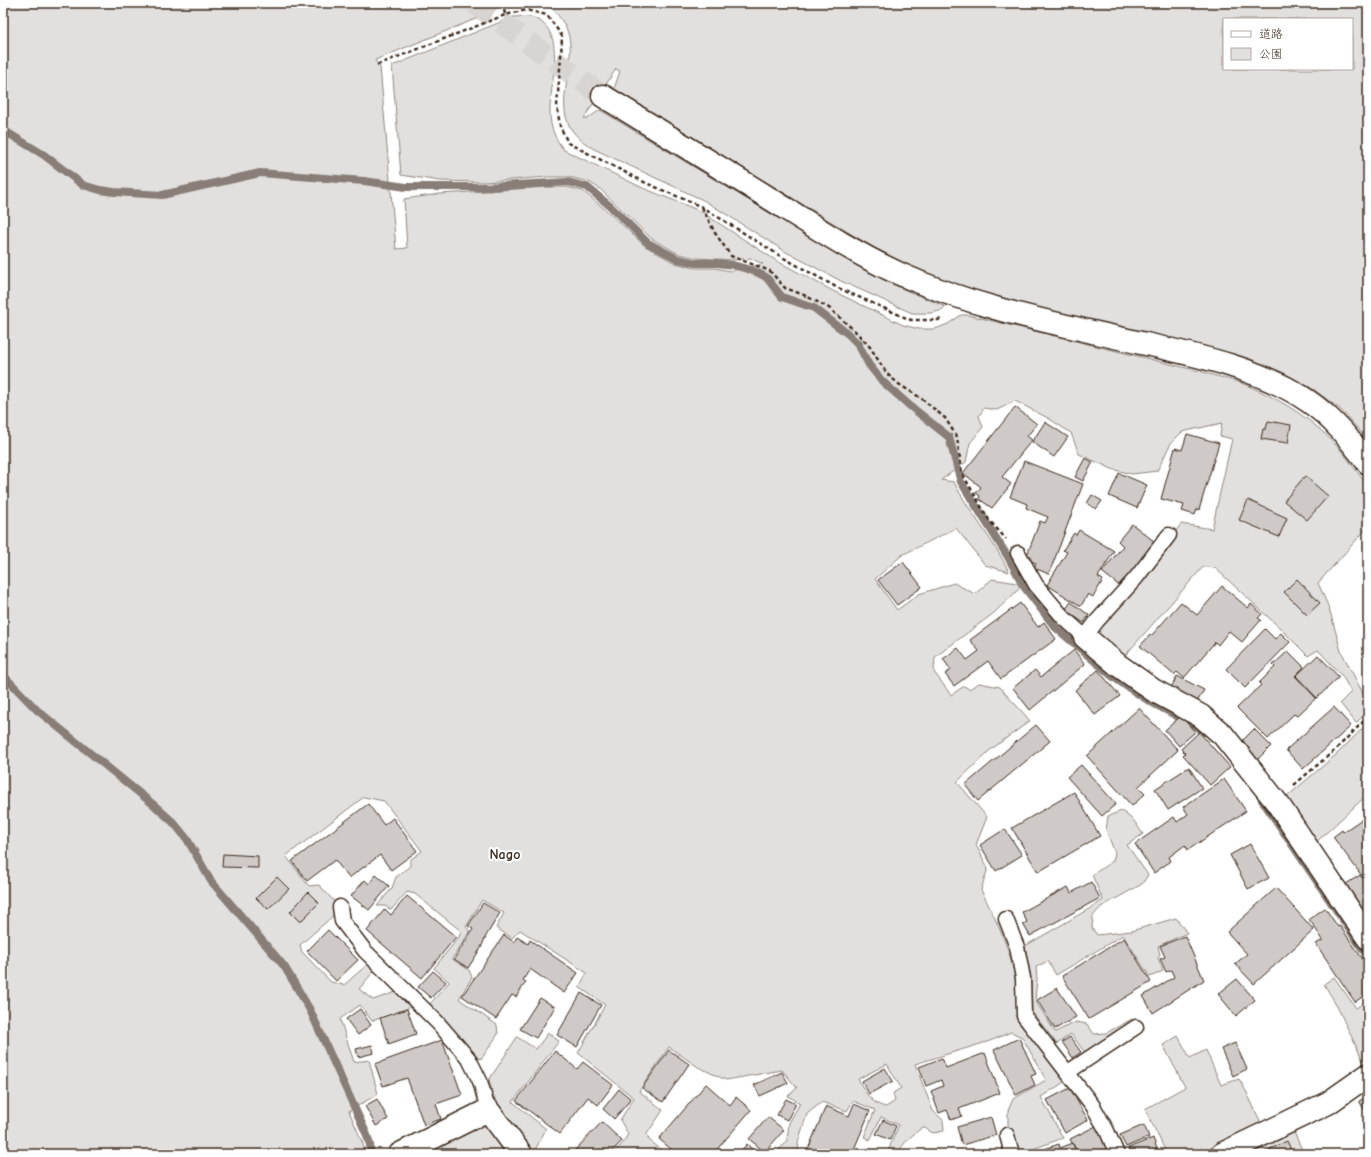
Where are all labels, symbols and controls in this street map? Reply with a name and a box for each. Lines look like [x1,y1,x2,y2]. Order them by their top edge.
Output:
legend [1223,18,1353,70]
text: 道路 [1259,27,1283,41]
text: 公園 [1259,47,1283,61]
district label: Nago [489,846,521,863]

